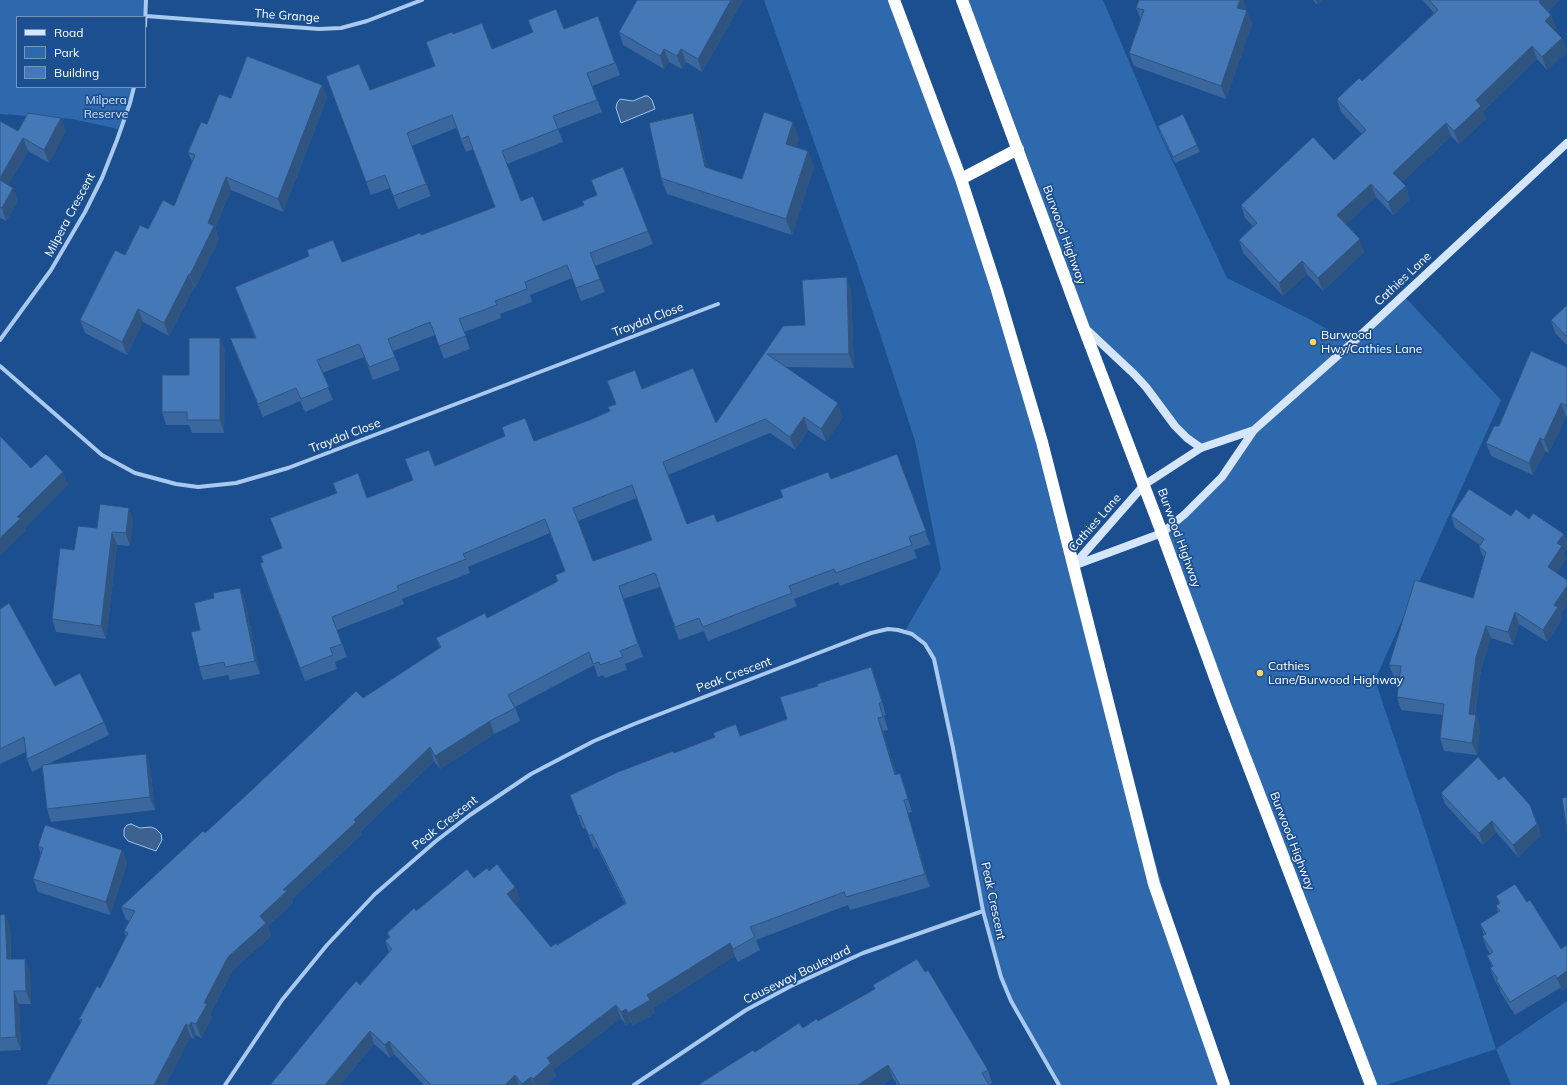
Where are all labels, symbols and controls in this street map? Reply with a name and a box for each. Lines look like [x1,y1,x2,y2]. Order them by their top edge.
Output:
street label: The Grange [254,7,320,25]
legend [16,16,146,88]
text: Road [54,25,83,40]
text: Park [54,45,79,60]
text: Building [54,65,99,80]
park label: Milpera Reserve [84,93,128,121]
street label: Milpera Crescent [42,171,98,259]
street label: Burwood Highway [1039,184,1089,286]
street label: Cathies Lane [1372,249,1434,309]
street label: Traydal Close [610,300,686,340]
place label: Burwood Hwy/Cathies Lane [1321,328,1422,356]
marker: Burwood Hwy/Cathies Lane [1308,337,1318,347]
street label: Traydal Close [307,416,383,456]
street label: Burwood Highway [1154,487,1204,589]
street label: Cathies Lane [1066,491,1124,555]
street label: Peak Crescent [694,654,774,696]
place label: Cathies Lane/Burwood Highway [1268,659,1403,687]
marker: Cathies Lane/Burwood Highway [1255,668,1265,678]
street label: Burwood Highway [1267,790,1317,892]
street label: Peak Crescent [409,793,481,853]
street label: Peak Crescent [978,861,1008,941]
street label: Causeway Boulevard [741,943,853,1007]

